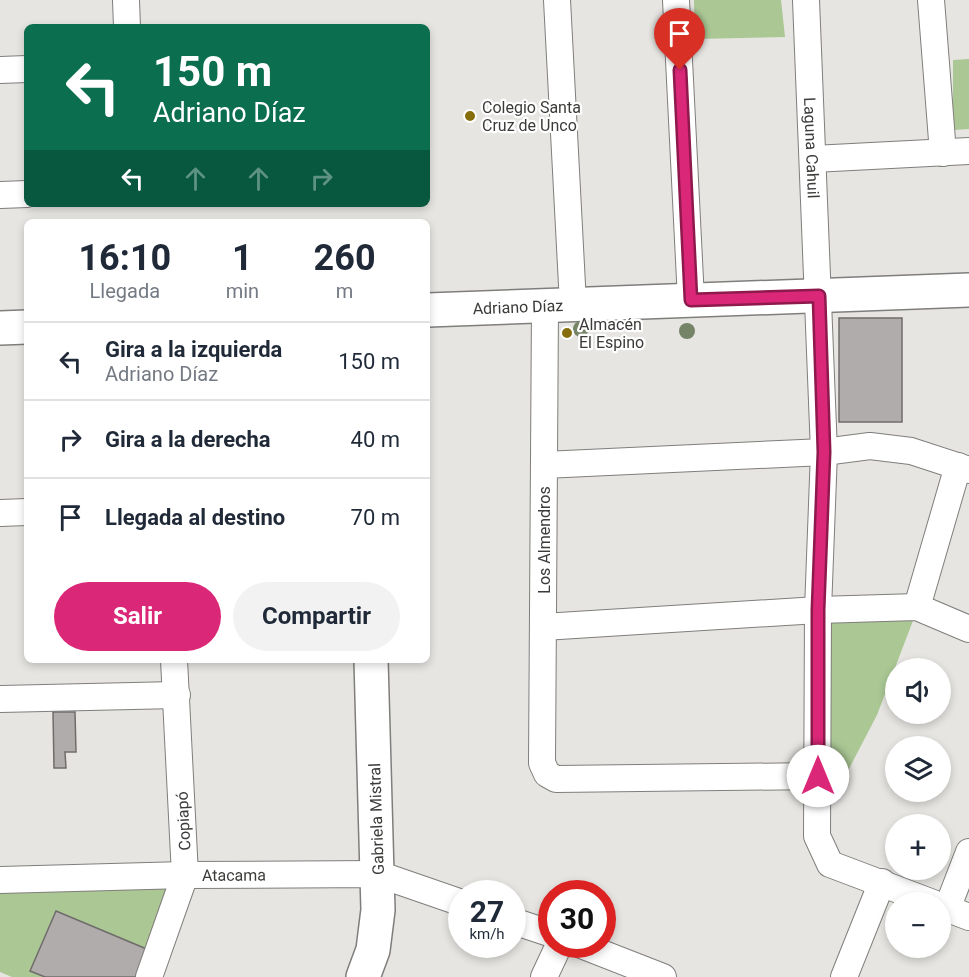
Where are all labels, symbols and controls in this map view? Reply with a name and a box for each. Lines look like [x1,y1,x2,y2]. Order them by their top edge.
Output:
pin [654,8,705,70]
icon: arrive [663,17,696,50]
text: 150 m [153,47,272,96]
icon: left [54,48,132,126]
text: Adriano Díaz [153,97,306,129]
street label: Laguna Cahuil [800,97,823,199]
place label: Colegio Santa Cruz de Unco [482,98,581,135]
marker: Colegio Santa Cruz de Unco [463,109,477,123]
icon: left [116,162,149,195]
icon: ahead [179,162,212,195]
icon: ahead [242,162,275,195]
icon: right [305,162,338,195]
text: 16:10 [78,237,171,279]
text: 1 [232,237,253,279]
text: 260 [314,237,376,279]
text: Llegada [90,279,160,303]
text: min [226,279,259,303]
text: m [336,279,353,303]
street label: Adriano Díaz [472,296,564,318]
place label: Almacén El Espino [579,315,644,352]
marker: Almacén El Espino [560,326,574,340]
text: Gira a la izquierda [105,337,282,362]
icon: left [54,345,87,378]
text: 150 m [338,349,400,374]
text: Adriano Díaz [105,362,218,386]
icon: right [54,423,87,456]
text: Gira a la derecha [105,427,271,452]
text: 40 m [351,427,400,452]
street label: Los Almendros [535,486,554,594]
icon: arrive [54,501,87,534]
text: Llegada al destino [105,505,285,530]
text: 70 m [351,505,400,530]
button: Salir [54,582,221,651]
button: Compartir [233,582,400,651]
map controls [885,658,951,958]
button: sound [885,658,951,724]
button: layers [885,736,951,802]
position arrow [786,744,850,808]
street label: Gabriela Mistral [365,763,388,875]
street label: Copiapó [172,791,195,851]
button: + [885,814,951,880]
street label: Atacama [202,866,266,885]
speed limit sign: 30 [538,880,616,958]
button: − [885,892,951,958]
text: 27 [470,894,504,929]
text: km/h [469,925,505,943]

